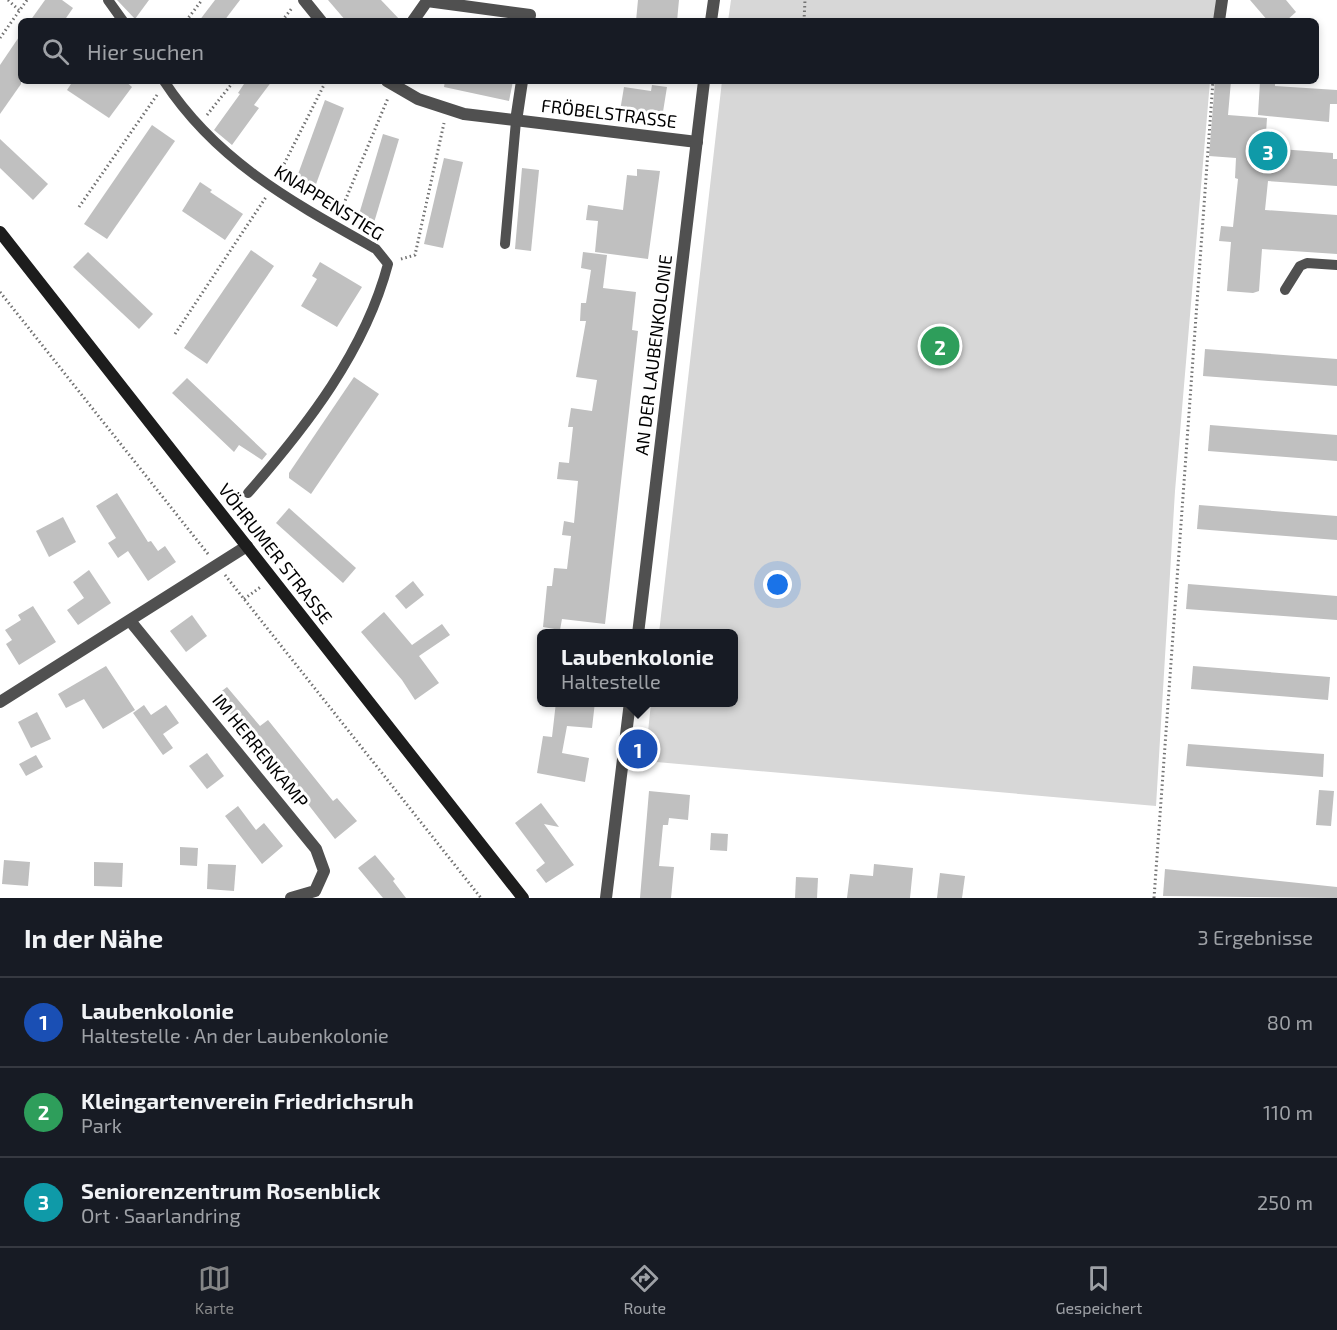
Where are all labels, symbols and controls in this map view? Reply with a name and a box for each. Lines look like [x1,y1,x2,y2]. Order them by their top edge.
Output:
search box [18,18,1319,84]
icon: search [39,35,72,68]
text: Hier suchen [87,38,204,64]
street label: FRÖBELSTRASSE [540,94,678,132]
pin: 3 [1248,128,1288,174]
street label: KNAPPENSTIEG [271,160,388,245]
street label: AN DER LAUBENKOLONIE [630,253,676,457]
pin: 2 [920,324,960,368]
street label: VÖHRUMER STRASSE [214,479,337,628]
your location [763,570,792,599]
popup [537,629,738,707]
text: Laubenkolonie [561,643,714,669]
text: Haltestelle [561,669,661,693]
street label: IM HERRENKAMP [208,689,313,812]
pin: 1 [618,726,658,771]
text: In der Nähe [24,922,163,953]
text: 3 Ergebnisse [1197,925,1313,949]
text: Laubenkolonie [81,997,234,1023]
text: 1 [39,1010,48,1034]
text: 80 m [1267,1010,1313,1034]
text: Haltestelle · An der Laubenkolonie [81,1023,389,1047]
text: Kleingartenverein Friedrichsruh [81,1087,414,1113]
text: 2 [38,1100,49,1124]
text: 110 m [1263,1100,1313,1124]
text: Park [81,1113,122,1137]
text: Seniorenzentrum Rosenblick [81,1177,380,1203]
text: 3 [38,1190,49,1214]
text: 250 m [1257,1190,1313,1214]
text: Ort · Saarlandring [81,1203,241,1227]
tab: Karte [195,1262,234,1317]
tab: Route [623,1262,666,1317]
tab: Gespeichert [1055,1262,1142,1317]

